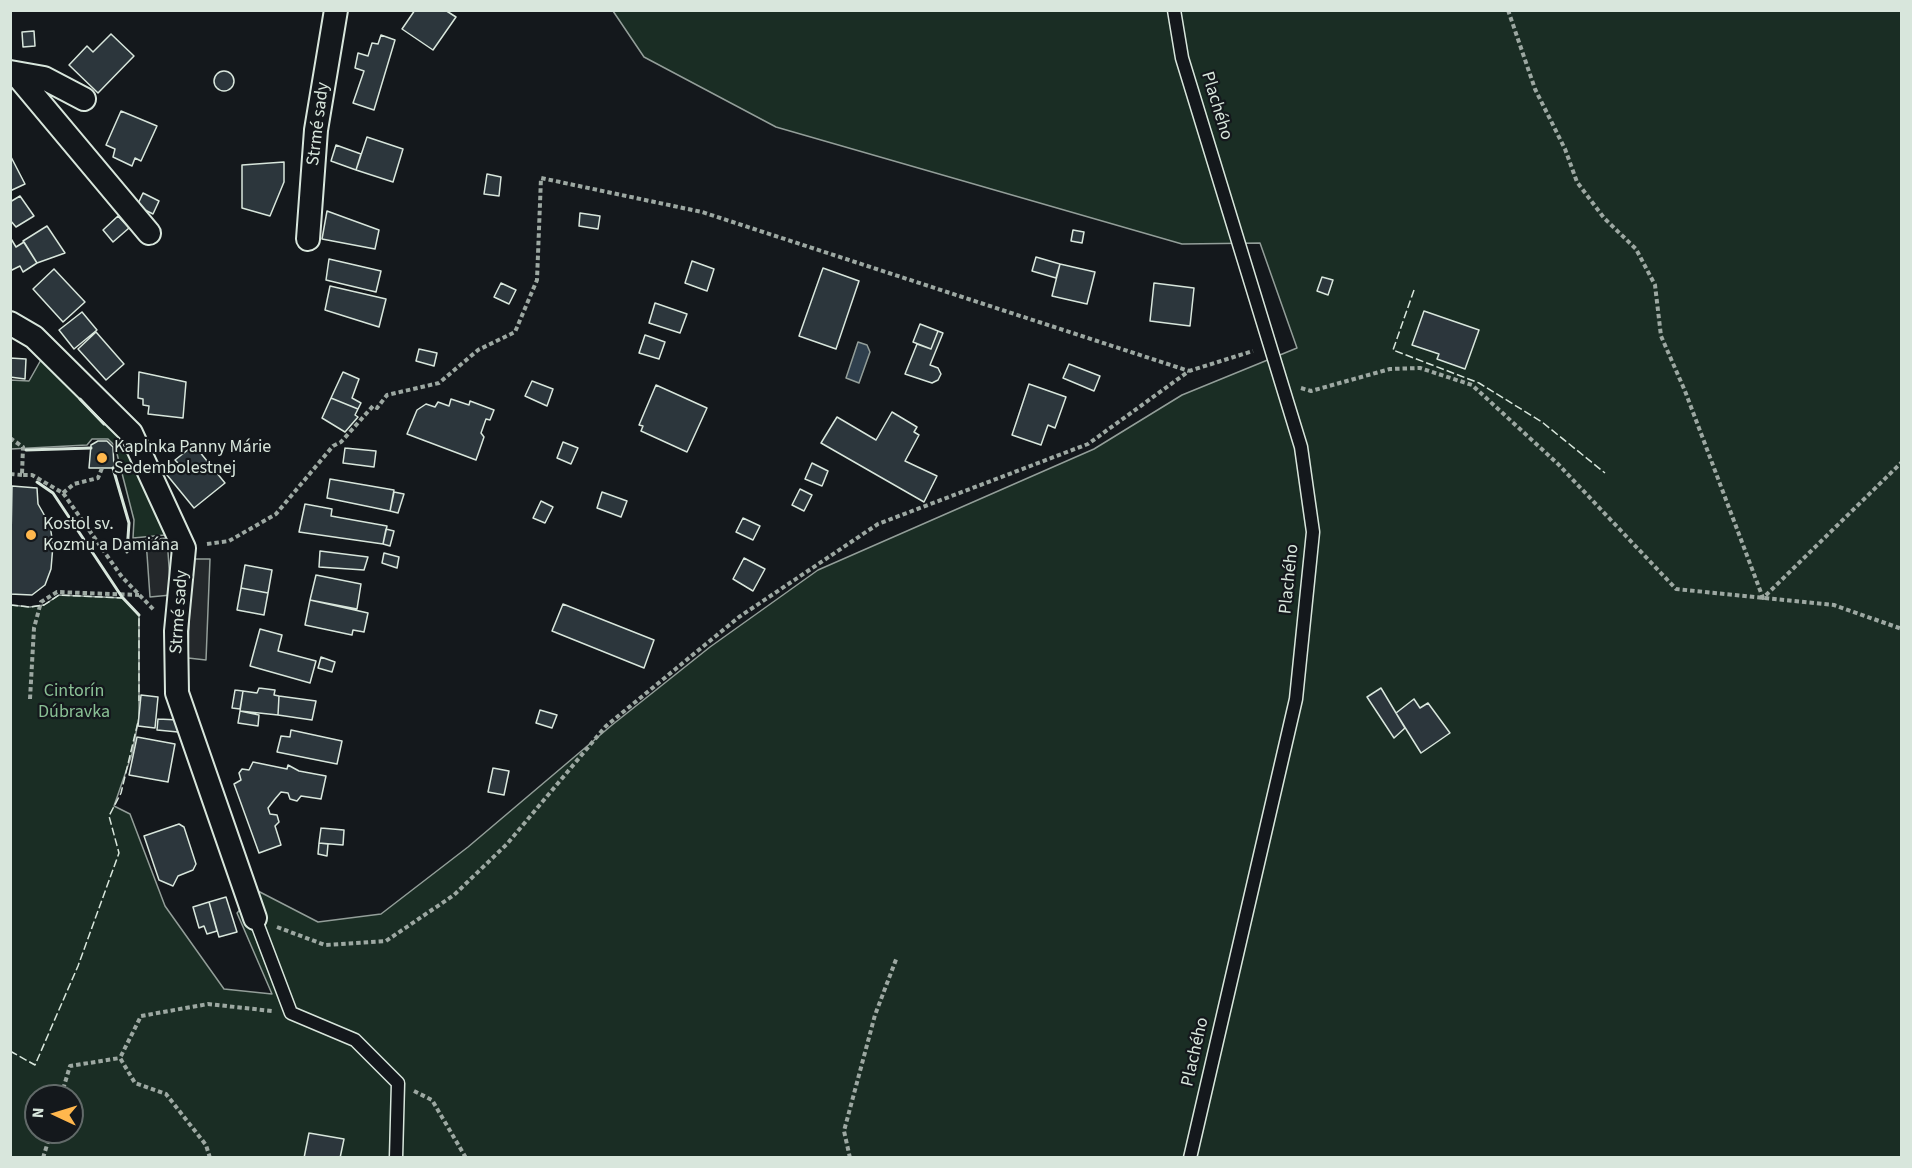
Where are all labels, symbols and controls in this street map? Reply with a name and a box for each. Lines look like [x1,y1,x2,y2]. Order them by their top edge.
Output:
street label: Plachého [1195,69,1237,143]
street label: Strmé sady [303,81,335,167]
place label: Kaplnka Panny Márie Sedembolestnej [114,437,271,480]
marker: Kaplnka Panny Márie Sedembolestnej [95,451,109,465]
place label: Kostol sv. Kozmu a Damiána [43,514,179,556]
marker: Kostol sv. Kozmu a Damiána [24,528,38,542]
street label: Plachého [1276,543,1304,615]
street label: Strmé sady [166,569,194,655]
park label: Cintorín Dúbravka [38,681,110,724]
street label: Plachého [1178,1015,1214,1089]
north arrow [24,1084,84,1144]
text: N [27,1107,49,1119]

